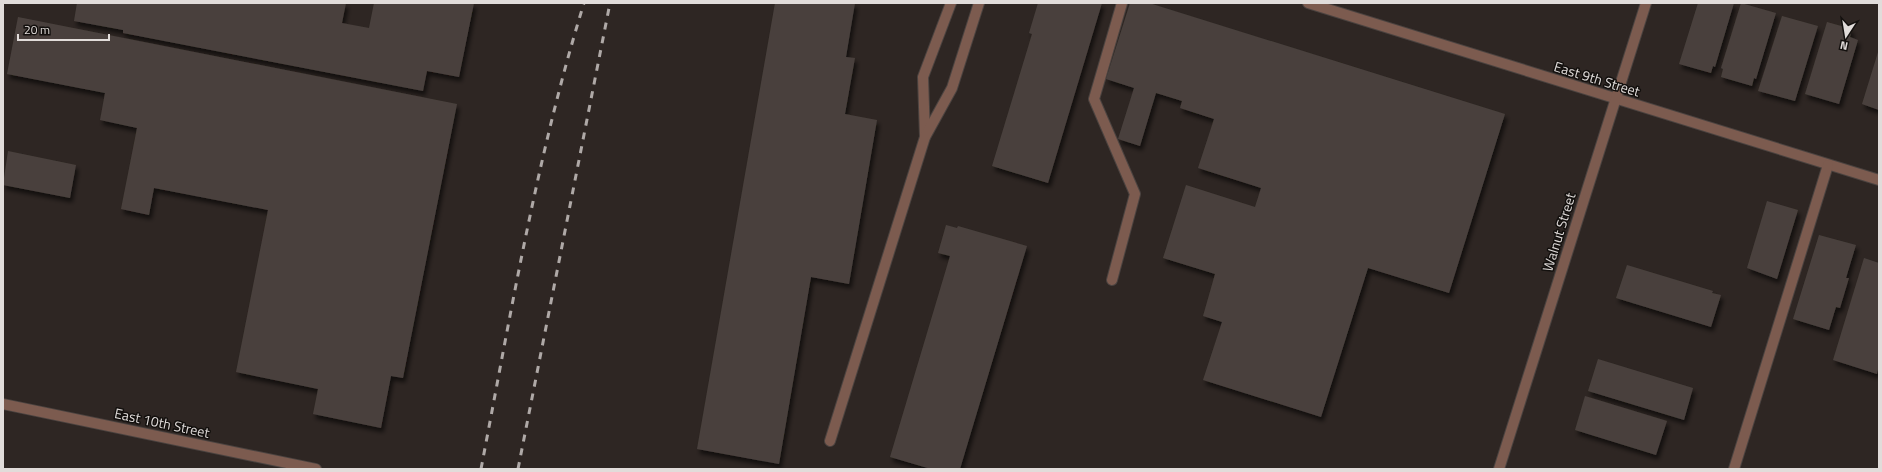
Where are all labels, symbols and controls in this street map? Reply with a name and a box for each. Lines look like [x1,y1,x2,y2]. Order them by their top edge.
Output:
scale bar [18,16,109,42]
north arrow [1826,16,1866,56]
text: 20 m [24,20,50,39]
text: N [1839,37,1849,54]
street label: East 9th Street [1552,56,1643,102]
street label: Walnut Street [1537,190,1580,274]
street label: East 10th Street [113,402,212,443]

